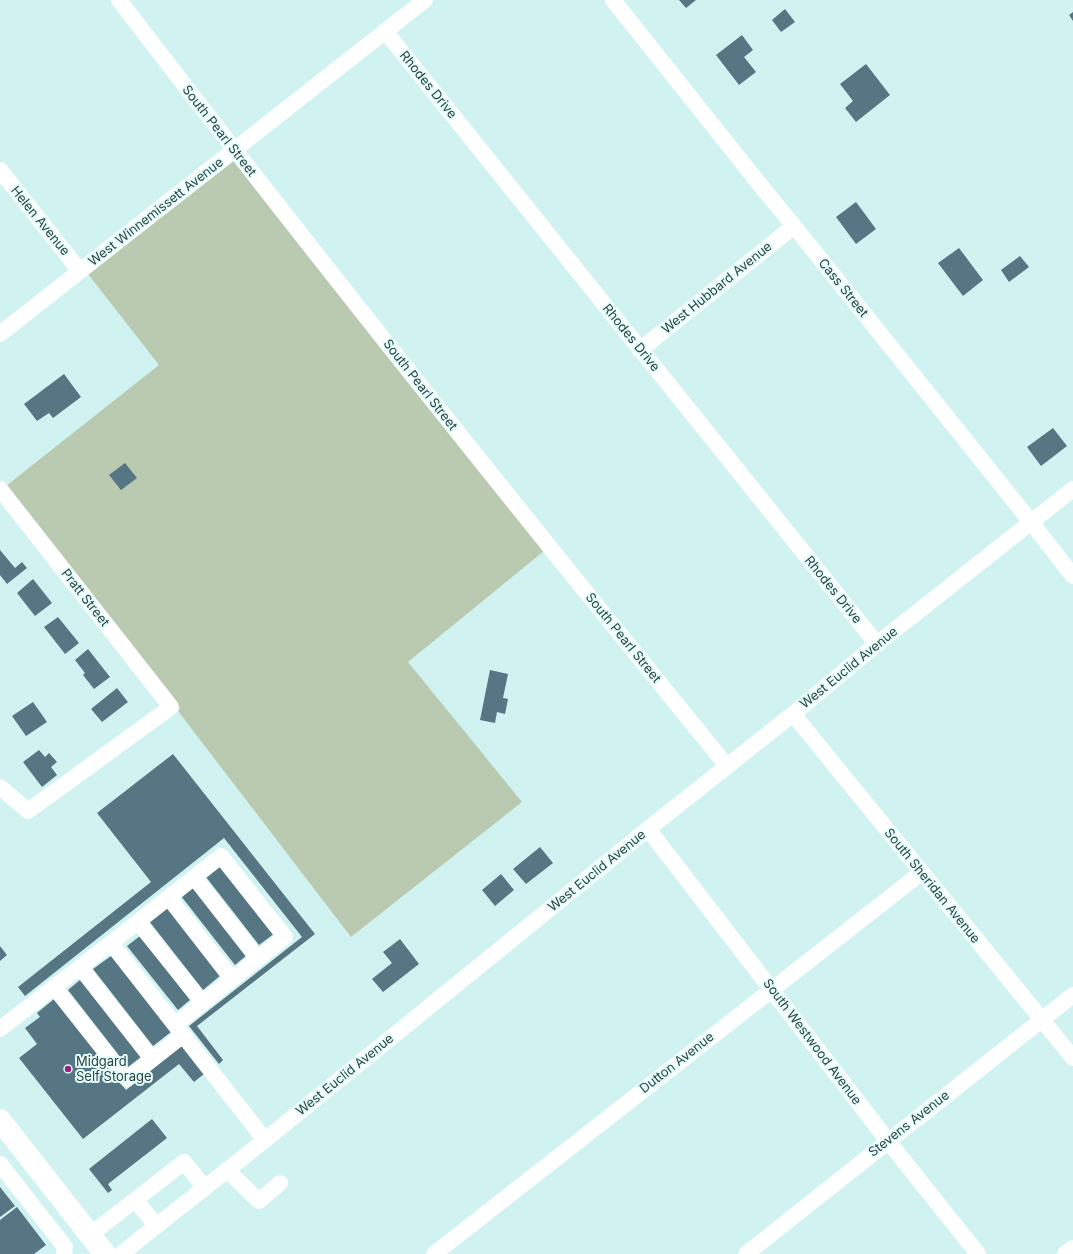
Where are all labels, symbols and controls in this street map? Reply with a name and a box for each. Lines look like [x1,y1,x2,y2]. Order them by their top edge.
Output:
street label: Rhodes Drive [396,48,460,122]
street label: South Pearl Street [179,82,259,180]
street label: West Winnemissett Avenue [85,155,227,269]
street label: Helen Avenue [7,183,73,259]
street label: West Hubbard Avenue [659,239,775,337]
street label: Cass Street [815,256,871,320]
street label: Rhodes Drive [599,301,663,375]
street label: South Pearl Street [380,336,460,434]
street label: Rhodes Drive [801,553,865,627]
street label: Pratt Street [58,566,112,630]
street label: South Pearl Street [582,590,664,686]
street label: West Euclid Avenue [797,624,901,712]
street label: South Sheridan Avenue [881,825,983,947]
street label: West Euclid Avenue [545,827,649,915]
street label: South Westwood Avenue [760,976,864,1108]
street label: Dutton Avenue [637,1029,717,1097]
street label: West Euclid Avenue [293,1031,397,1119]
place label: Midgard Self Storage [76,1054,152,1085]
marker: Midgard Self Storage [63,1064,73,1074]
street label: Stevens Avenue [865,1088,953,1160]

